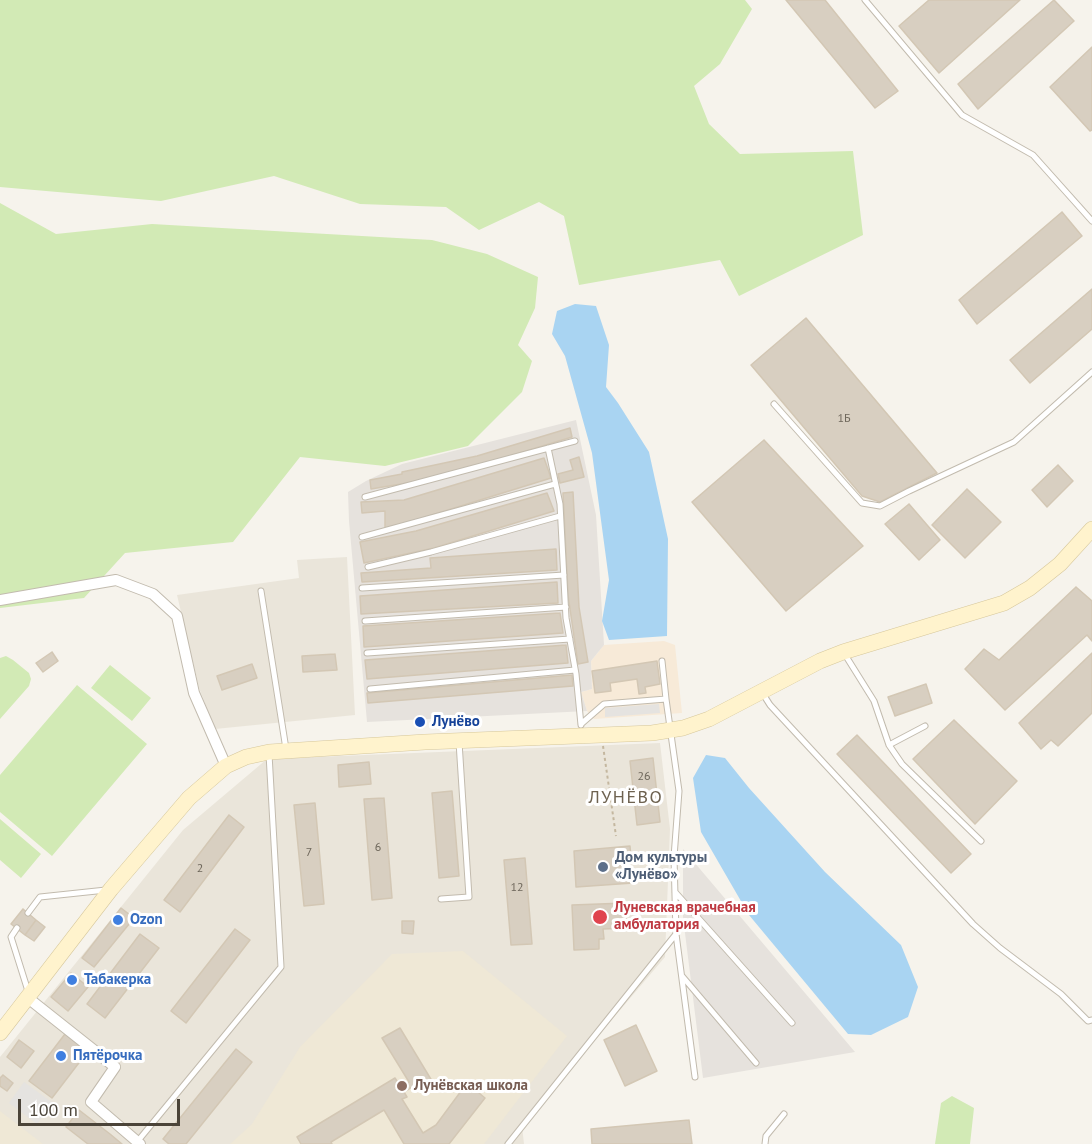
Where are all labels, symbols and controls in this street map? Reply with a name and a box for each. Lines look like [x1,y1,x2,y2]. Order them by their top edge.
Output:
house number: 1Б [837,412,851,426]
place label: Лунёво [432,713,480,731]
marker: Лунёво [413,715,427,729]
house number: 26 [637,770,651,784]
district label: ЛУНЁВО [589,787,663,809]
house number: 6 [375,841,381,855]
house number: 7 [306,846,312,860]
place label: Дом культуры «Лунёво» [615,849,707,884]
marker: Дом культуры «Лунёво» [596,860,610,874]
house number: 2 [197,862,203,876]
house number: 12 [510,881,524,895]
place label: Луневская врачебная амбулатория [614,899,756,934]
marker: Луневская врачебная амбулатория [591,908,609,926]
place label: Ozon [130,911,163,929]
marker: Ozon [111,913,125,927]
place label: Табакерка [84,971,151,989]
marker: Табакерка [65,973,79,987]
place label: Пятёрочка [73,1047,142,1065]
marker: Пятёрочка [54,1049,68,1063]
place label: Лунёвская школа [414,1077,528,1095]
marker: Лунёвская школа [395,1079,409,1093]
scale bar [21,1087,183,1125]
text: 100 m [29,1098,78,1121]

